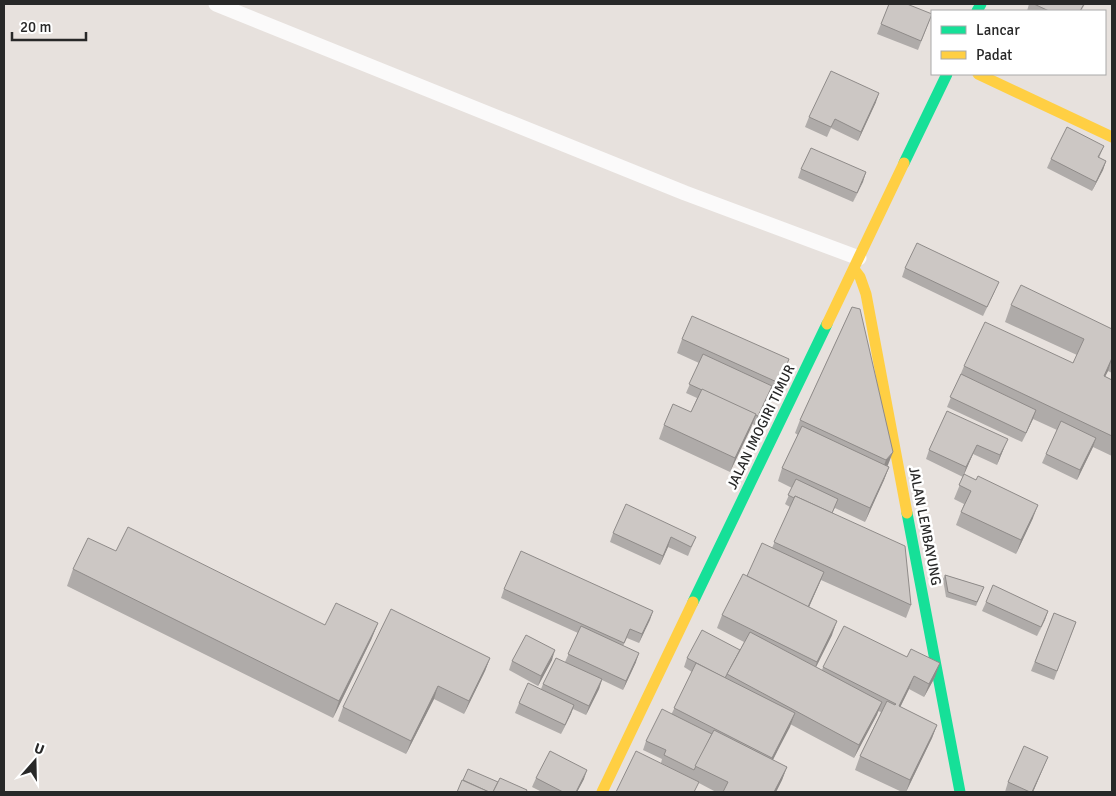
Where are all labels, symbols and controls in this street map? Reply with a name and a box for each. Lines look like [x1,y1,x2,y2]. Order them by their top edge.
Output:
scale bar [12,10,86,42]
legend [931,10,1106,75]
text: 20 m [20,18,51,36]
text: Lancar [976,21,1020,39]
text: Padat [976,46,1012,64]
street label: JALAN IMOGIRI TIMUR [723,362,799,492]
street label: JALAN LEMBAYUNG [905,465,945,587]
north arrow [10,736,60,786]
text: U [32,740,47,759]

